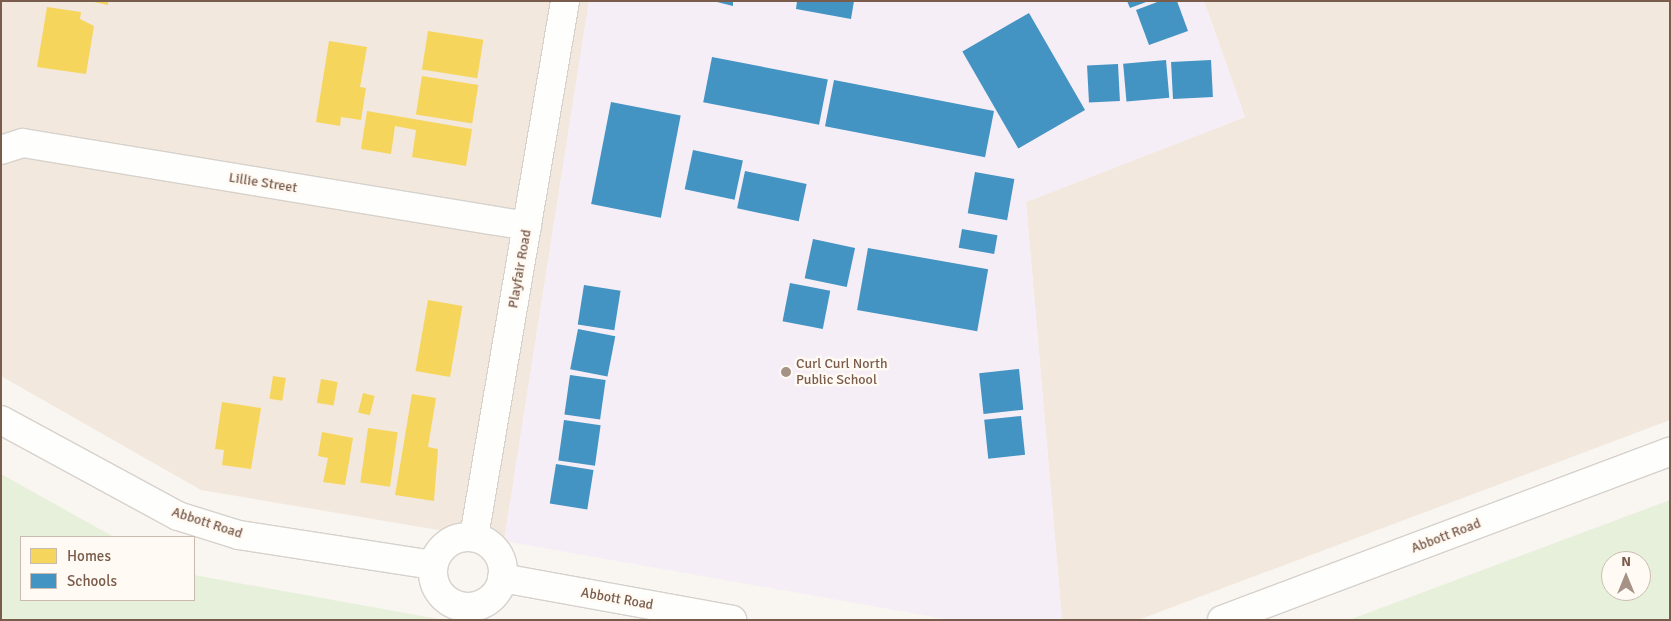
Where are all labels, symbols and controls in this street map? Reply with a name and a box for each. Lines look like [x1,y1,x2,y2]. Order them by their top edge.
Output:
street label: Lillie Street [228,169,298,197]
street label: Playfair Road [505,228,535,310]
place label: Curl Curl North Public School [796,356,888,388]
marker: Curl Curl North Public School [780,366,792,378]
street label: Abbott Road [170,504,244,542]
street label: Abbott Road [1409,515,1483,557]
legend [20,536,195,601]
text: Homes [67,547,111,565]
north arrow [1601,551,1651,601]
text: N [1621,553,1631,570]
text: Schools [67,572,117,590]
street label: Abbott Road [579,584,655,614]

